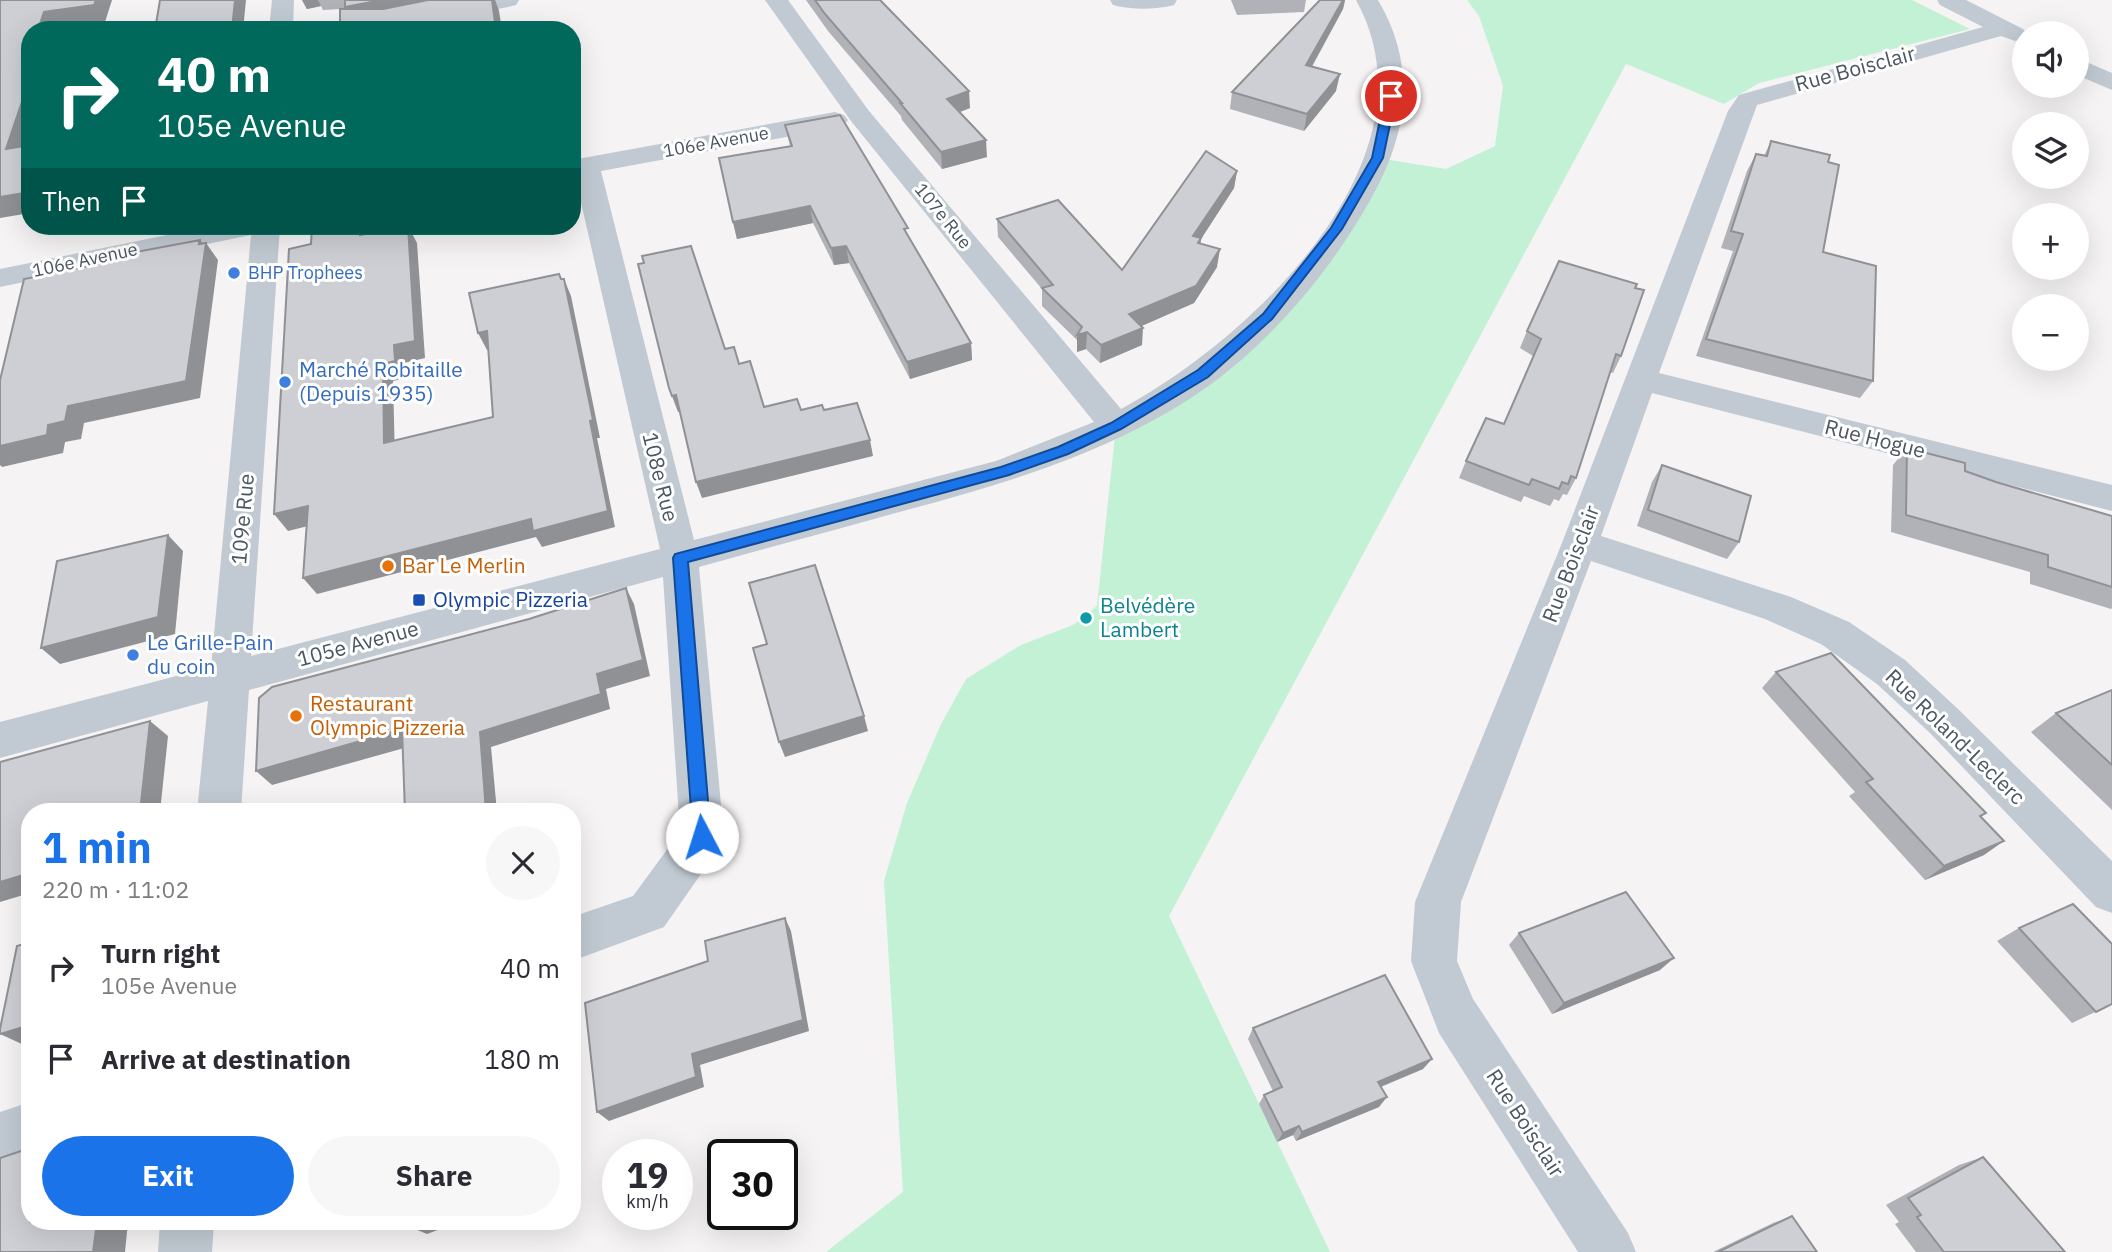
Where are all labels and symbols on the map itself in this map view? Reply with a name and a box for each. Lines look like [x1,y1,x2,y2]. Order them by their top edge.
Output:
street label: Rue Boisclair [1792,38,1918,98]
pin [1361,66,1421,126]
street label: 106e Avenue [661,121,771,162]
street label: 107e Rue [910,178,977,253]
street label: 106e Avenue [30,237,140,282]
place label: BHP Trophees [248,261,363,284]
marker: BHP Trophees [226,265,242,281]
place label: Marché Robitaille (Depuis 1935) [299,355,463,407]
marker: Marché Robitaille (Depuis 1935) [277,374,293,390]
street label: Rue Hogue [1822,412,1929,464]
street label: 108e Rue [636,429,686,524]
street label: 109e Rue [224,472,260,566]
street label: Rue Boisclair [1535,501,1605,626]
place label: Bar Le Merlin [402,551,526,579]
marker: Bar Le Merlin [380,558,396,574]
place label: Olympic Pizzeria [433,585,588,613]
place label: Belvédère Lambert [1100,591,1195,643]
marker: Olympic Pizzeria [411,592,427,608]
marker: Belvédère Lambert [1078,610,1094,626]
street label: 105e Avenue [294,613,421,673]
place label: Le Grille-Pain du coin [147,628,274,680]
marker: Le Grille-Pain du coin [125,647,141,663]
street label: Rue Roland-Leclerc [1880,662,2032,810]
place label: Restaurant Olympic Pizzeria [310,689,465,741]
marker: Restaurant Olympic Pizzeria [288,708,304,724]
position arrow [665,800,739,874]
street label: Rue Boisclair [1481,1063,1571,1182]
speed limit sign: 30 [707,1139,798,1230]

